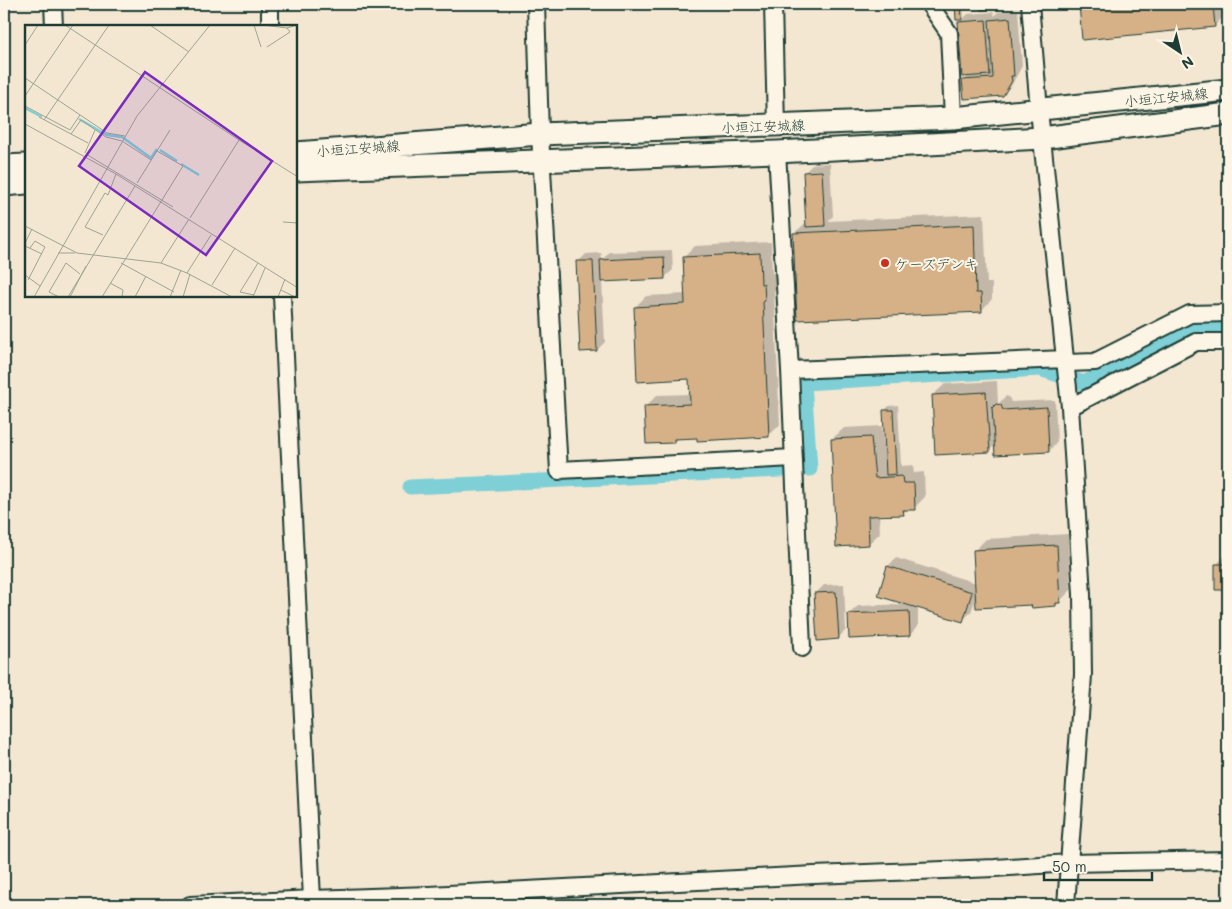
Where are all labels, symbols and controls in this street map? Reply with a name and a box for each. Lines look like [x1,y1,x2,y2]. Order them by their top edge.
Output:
inset map [25,25,298,298]
north arrow [1154,28,1204,78]
text: N [1178,52,1198,74]
street label: 小垣江安城線 [1123,83,1209,111]
street label: 小垣江安城線 [721,115,805,137]
street label: 小垣江安城線 [315,136,401,160]
place label: ケーズデンキ [895,254,978,273]
marker: ケーズデンキ [879,257,891,269]
scale bar [1044,849,1152,881]
text: 50 m [1052,856,1087,876]

